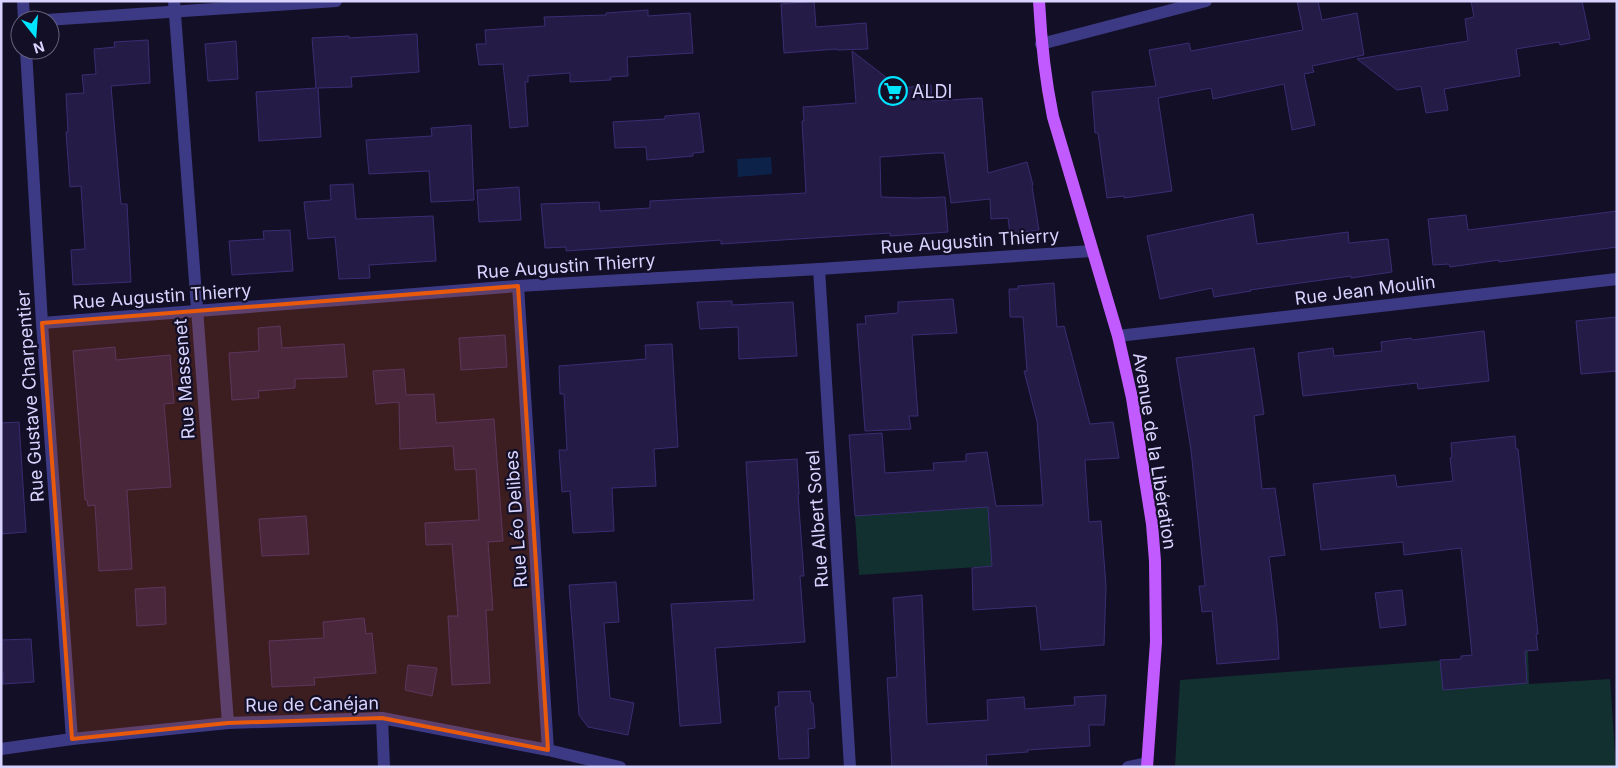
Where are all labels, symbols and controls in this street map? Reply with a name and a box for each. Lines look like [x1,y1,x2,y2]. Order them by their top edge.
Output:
north arrow [10,10,60,60]
text: N [31,38,47,58]
supermarket icon: ALDI [878,76,908,106]
place label: ALDI [912,81,952,102]
street label: Rue Augustin Thierry [880,224,1060,258]
street label: Rue Augustin Thierry [476,249,656,283]
street label: Rue Jean Moulin [1293,271,1437,309]
street label: Rue Augustin Thierry [72,279,252,313]
street label: Rue Gustave Charpentier [12,289,48,503]
street label: Rue Massenet [169,318,199,440]
street label: Avenue de la Libération [1129,351,1181,551]
street label: Rue Léo Delibes [501,450,531,588]
street label: Rue Albert Sorel [802,450,832,588]
street label: Rue de Canéjan [245,692,379,716]

